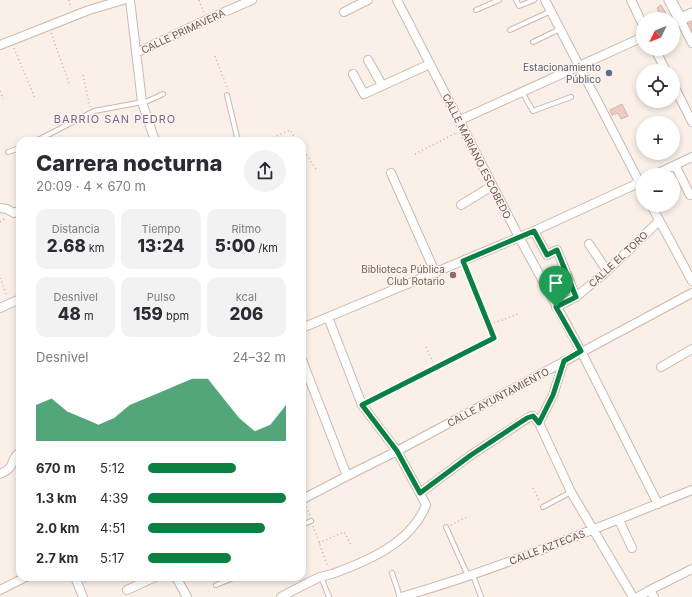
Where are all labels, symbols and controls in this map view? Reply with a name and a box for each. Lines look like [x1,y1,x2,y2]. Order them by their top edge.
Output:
street label: CALLE PRIMAVERA [139,6,227,56]
north arrow [636,12,680,56]
map controls [636,12,680,212]
place label: Estacionamiento Público [523,61,601,85]
button: locate [636,64,680,108]
marker: Estacionamiento Público [604,68,614,78]
street label: CALLE MARIANO ESCOBEDO [440,91,514,221]
district label: BARRIO SAN PEDRO [54,112,176,126]
button: + [636,116,680,160]
text: Carrera nocturna [36,150,222,176]
button: share [244,150,286,192]
button: − [636,168,680,212]
text: 20:09 · 4 × 670 m [36,178,146,194]
text: Distancia [52,222,100,236]
text: Tiempo [141,222,181,236]
text: Ritmo [232,222,261,236]
street label: CALLE EL TORO [586,228,650,289]
text: 2.68 [47,236,86,256]
text: 13:24 [138,236,184,256]
text: 5:00 [215,236,255,256]
text: km [86,241,104,255]
text: /km [255,241,278,255]
place label: Biblioteca Pública Club Rotario [361,263,445,287]
pin [539,266,573,307]
marker: Biblioteca Pública Club Rotario [448,270,458,280]
icon: arrive [545,272,567,294]
text: Desnivel [53,290,98,304]
text: Pulso [147,290,175,304]
text: kcal [236,290,257,304]
text: 48 [58,304,81,324]
text: 159 [133,304,163,324]
text: 206 [229,304,263,324]
text: m [81,309,94,323]
text: bpm [163,309,189,323]
text: Desnivel [36,349,88,365]
text: 24–32 m [232,349,286,365]
street label: CALLE AYUNTAMIENTO [445,365,551,429]
text: 670 m [36,460,76,476]
text: 5:12 [100,460,125,476]
text: 1.3 km [36,490,77,506]
text: 4:39 [100,490,128,506]
text: 2.0 km [36,520,79,536]
text: 4:51 [100,520,125,536]
street label: CALLE AZTECAS [507,527,587,567]
text: 2.7 km [36,550,78,566]
text: 5:17 [100,550,124,566]

